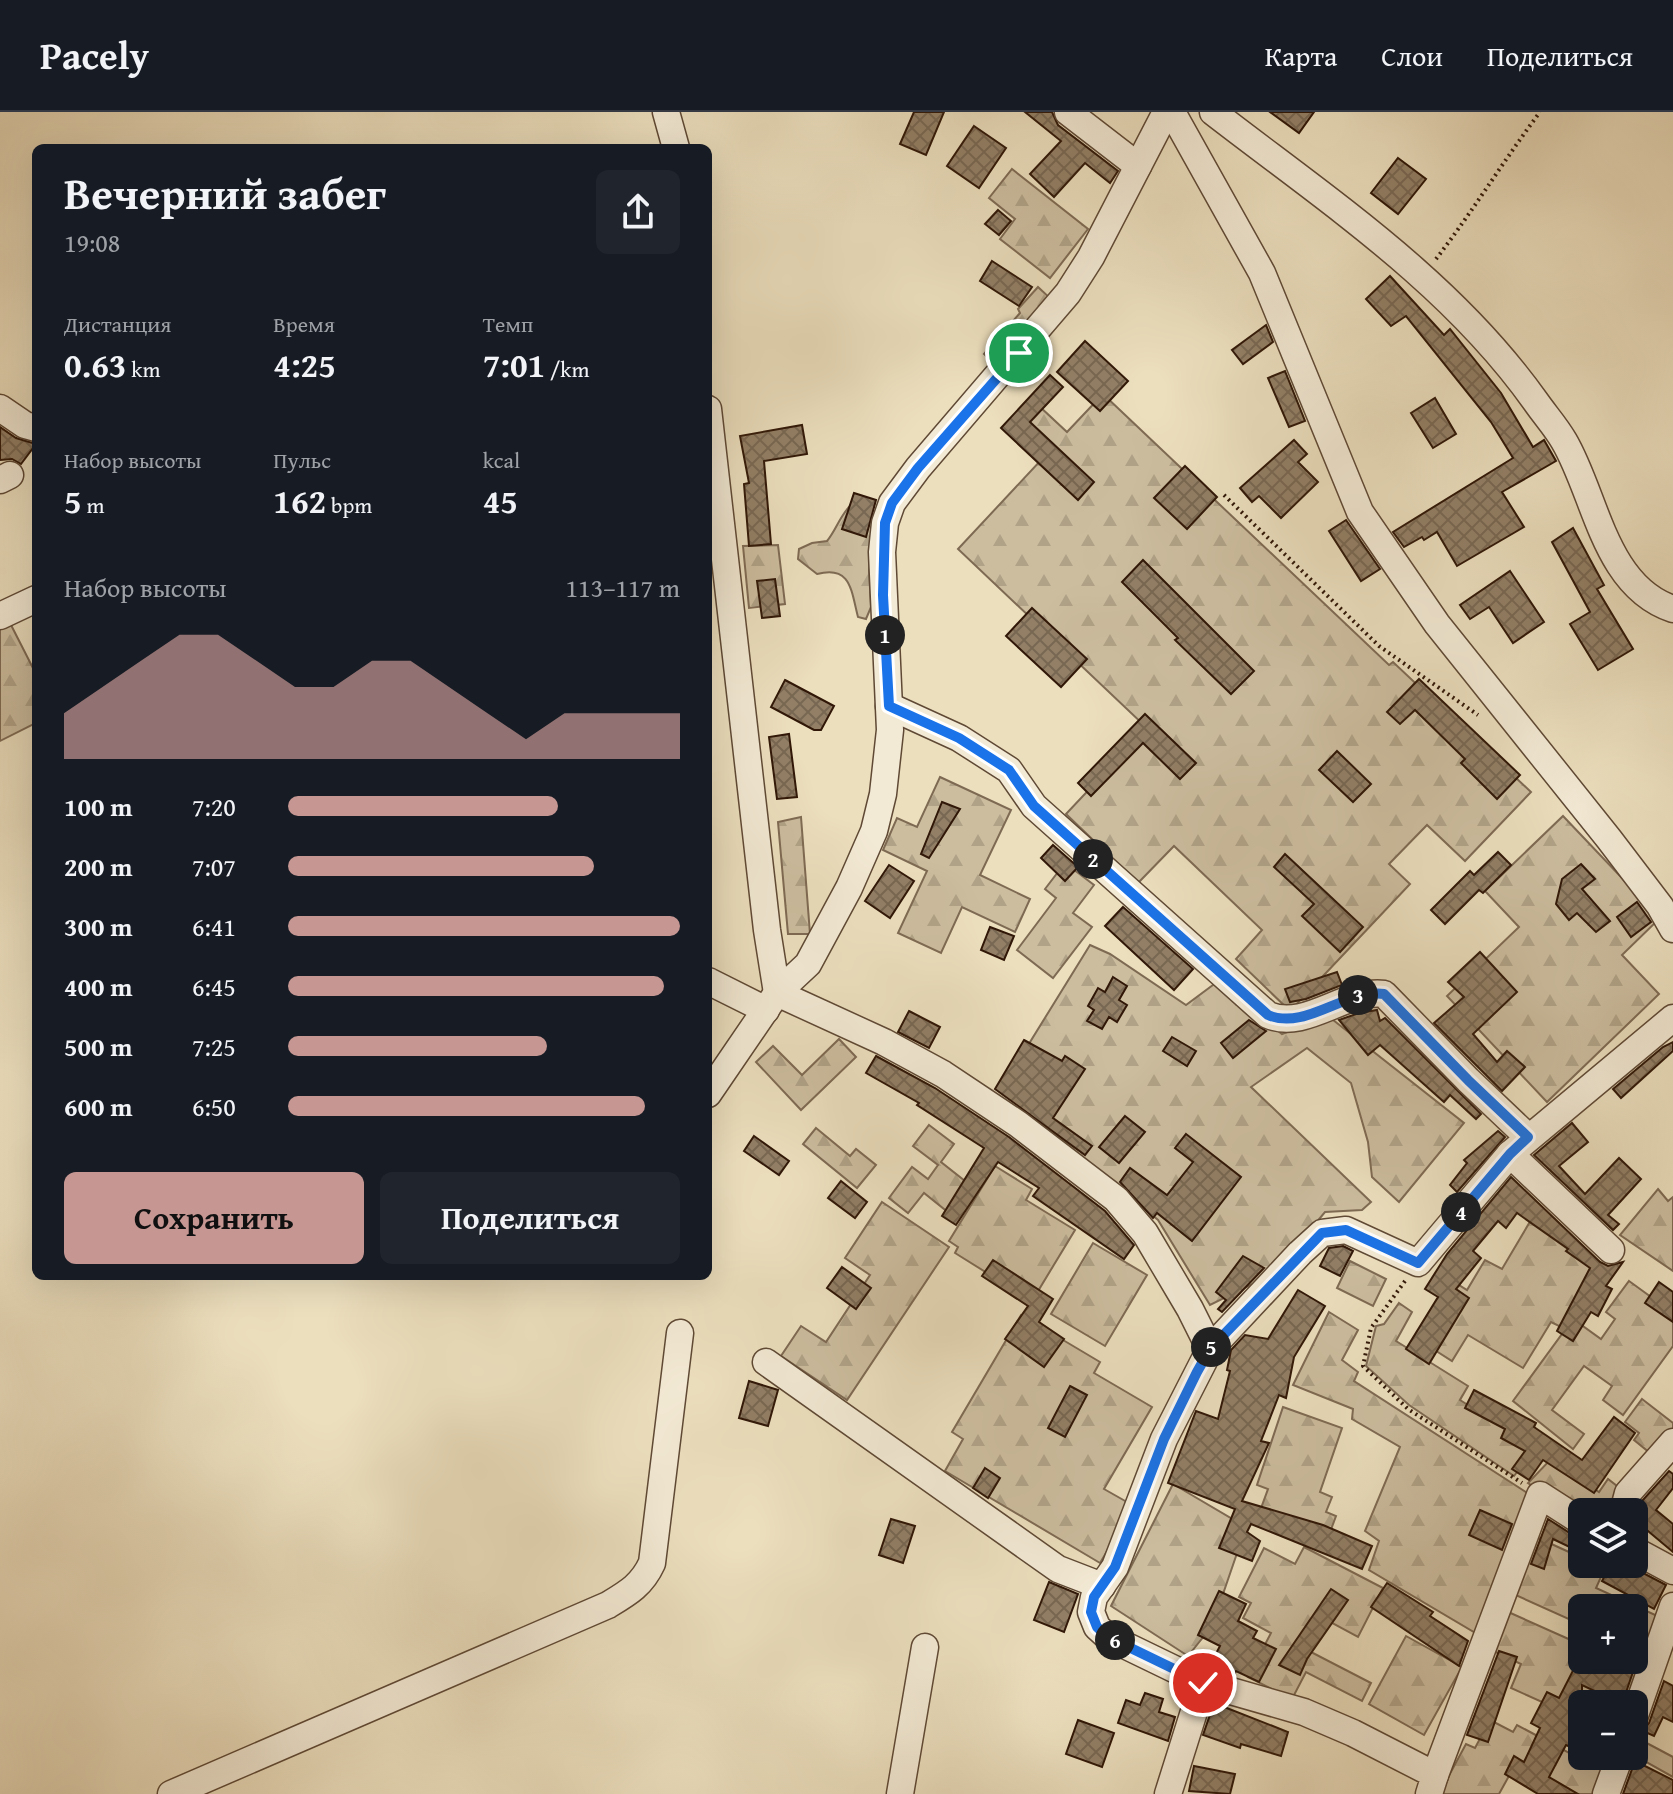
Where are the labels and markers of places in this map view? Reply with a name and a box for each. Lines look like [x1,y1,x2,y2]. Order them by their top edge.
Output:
pin [985,319,1053,387]
pin: 1 [865,615,905,655]
pin: 2 [1073,839,1113,879]
pin: 3 [1338,975,1378,1015]
pin: 4 [1441,1192,1481,1232]
pin: 5 [1191,1327,1231,1367]
pin: 6 [1095,1620,1135,1660]
pin [1169,1649,1237,1717]

